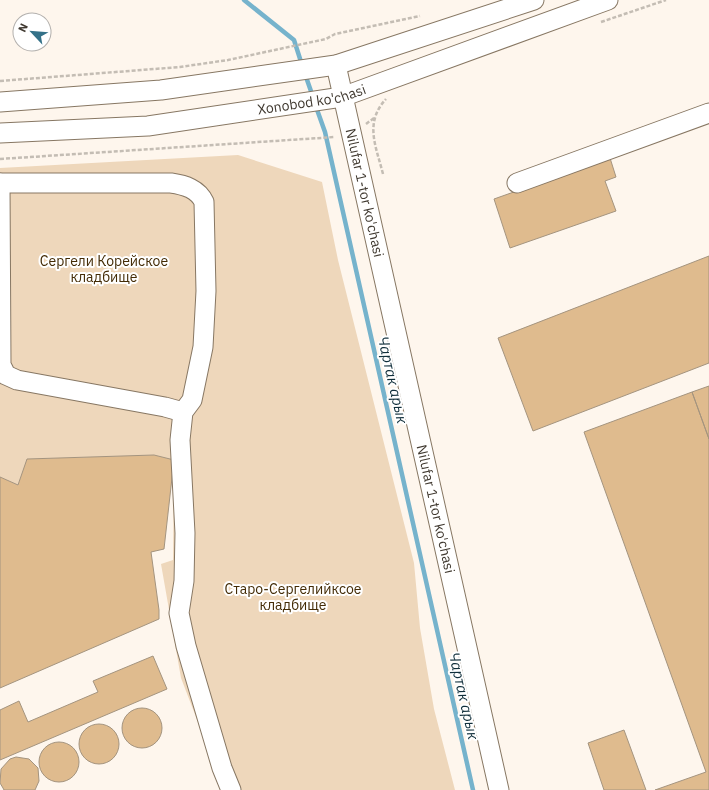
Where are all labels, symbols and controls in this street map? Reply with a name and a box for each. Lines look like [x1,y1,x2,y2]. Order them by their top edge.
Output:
north arrow [12,12,52,52]
text: N [15,21,31,34]
street label: Xonobod ko'chasi [256,80,368,119]
street label: Nilufar 1-tor ko'chasi [342,127,388,259]
park label: Сергели Корейское кладбище [40,252,168,286]
water label: Чартак арык [374,334,413,427]
street label: Nilufar 1-tor ko'chasi [413,443,459,575]
park label: Старо-Сергелийксое кладбище [225,580,362,614]
water label: Чартак арык [445,650,484,743]

